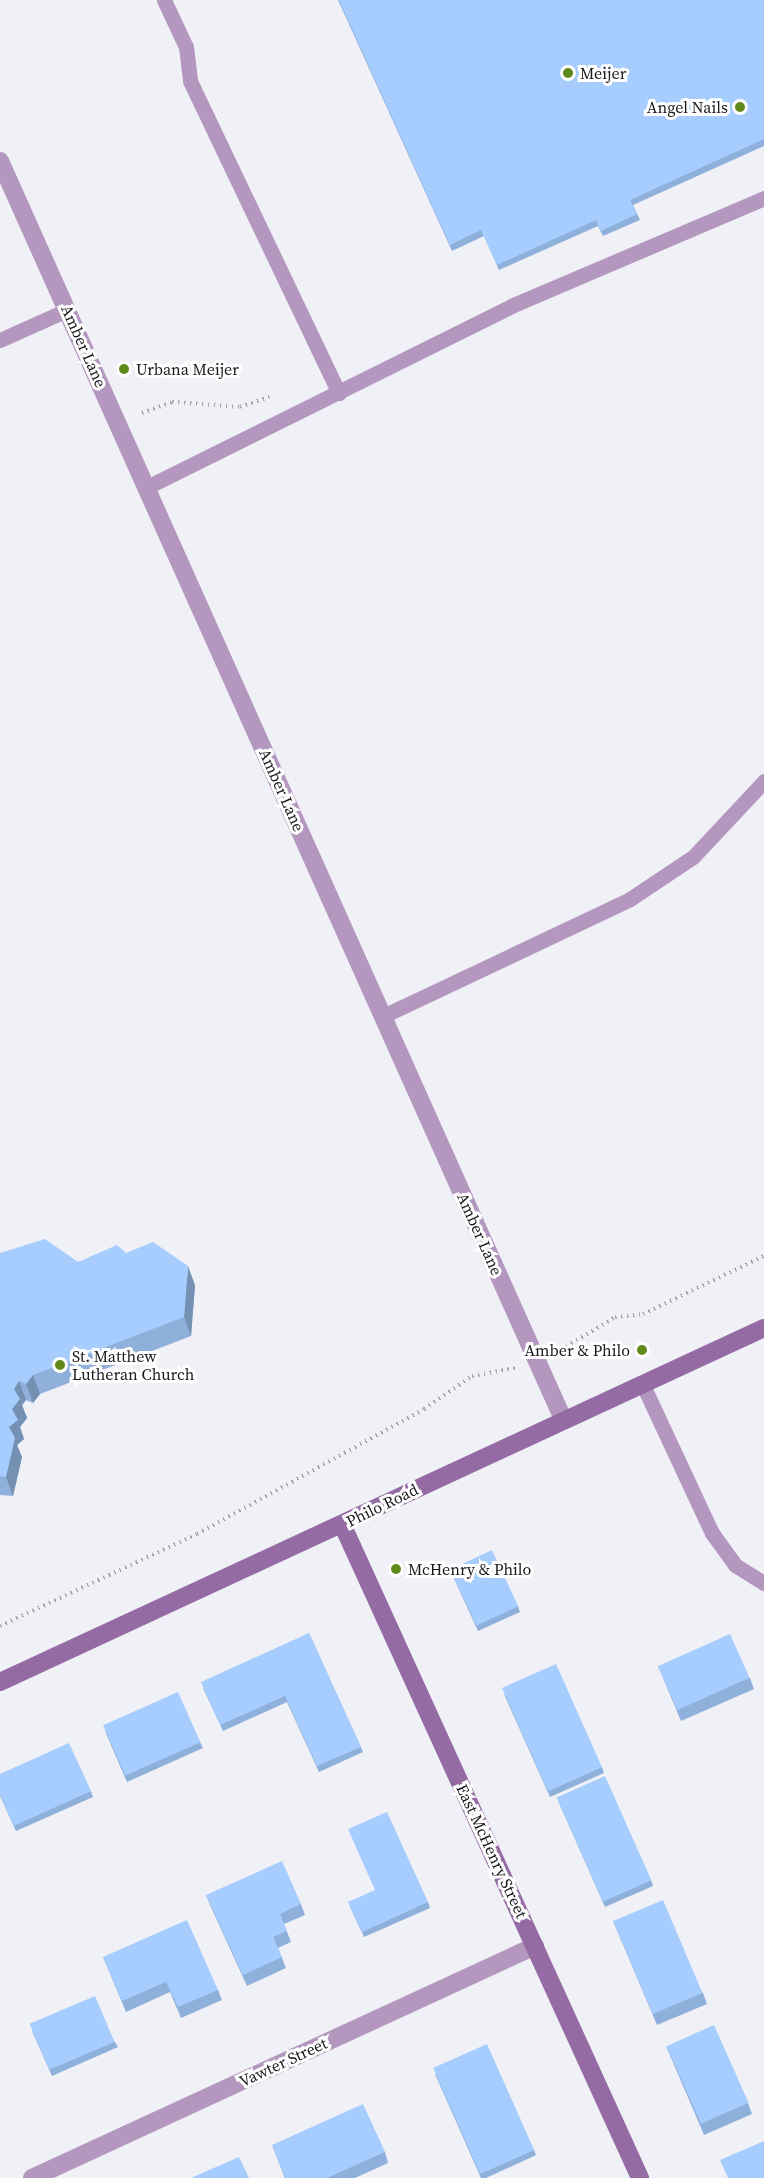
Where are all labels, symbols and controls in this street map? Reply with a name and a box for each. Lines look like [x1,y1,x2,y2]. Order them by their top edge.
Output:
place label: Meijer [580,63,626,83]
marker: Meijer [561,66,575,80]
place label: Angel Nails [647,97,728,117]
marker: Angel Nails [733,100,747,114]
street label: Amber Lane [57,302,111,390]
place label: Urbana Meijer [136,359,239,379]
marker: Urbana Meijer [117,362,131,376]
street label: Amber Lane [255,746,309,834]
street label: Amber Lane [453,1190,507,1278]
place label: Amber & Philo [524,1340,630,1360]
marker: Amber & Philo [635,1343,649,1357]
place label: St. Matthew Lutheran Church [72,1346,194,1384]
marker: St. Matthew Lutheran Church [53,1358,67,1372]
street label: Philo Road [343,1479,421,1531]
place label: McHenry & Philo [408,1559,531,1579]
marker: McHenry & Philo [389,1562,403,1576]
street label: East McHenry Street [452,1781,532,1921]
street label: Vawter Street [236,2033,330,2091]

